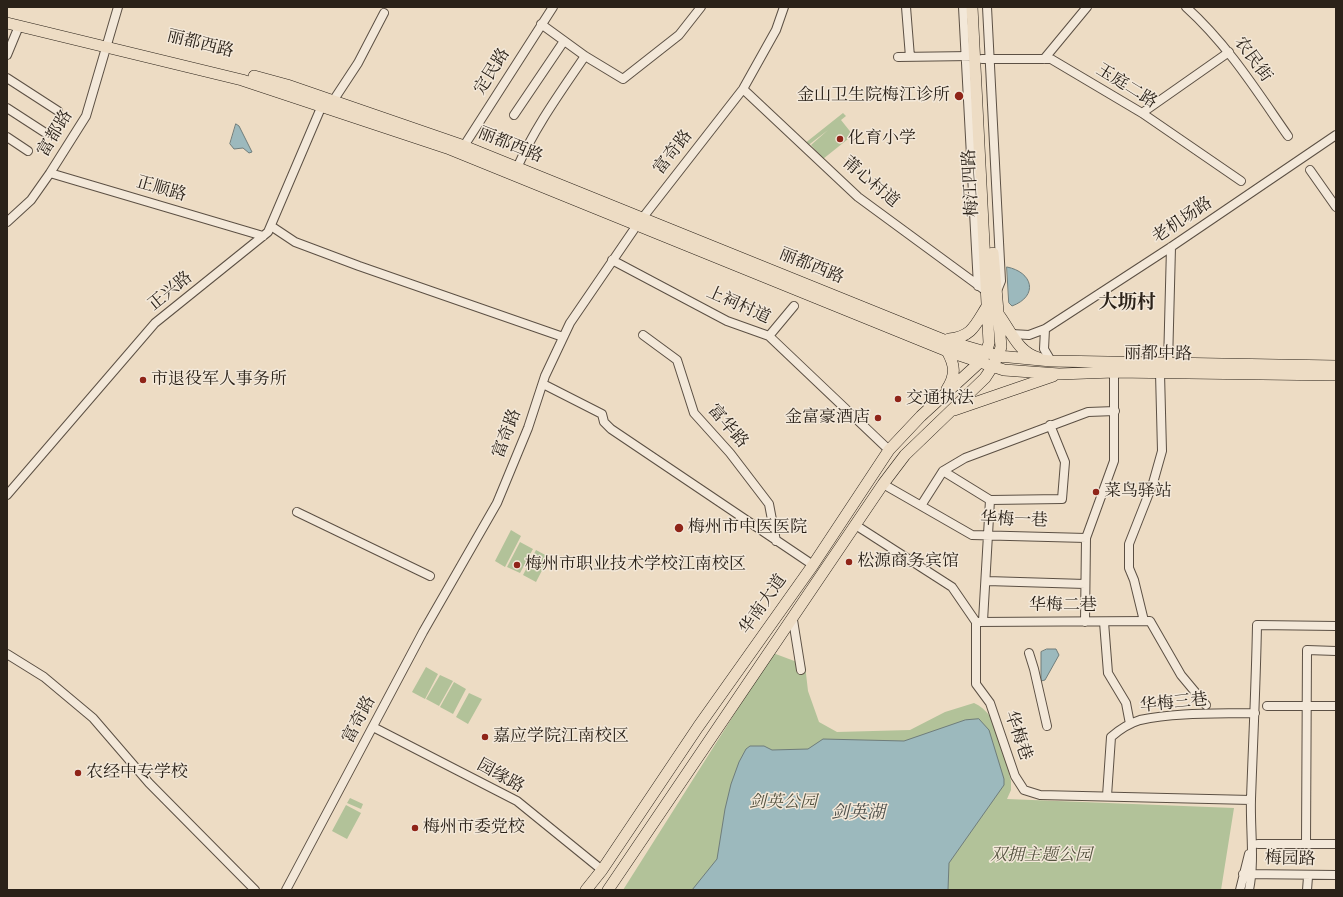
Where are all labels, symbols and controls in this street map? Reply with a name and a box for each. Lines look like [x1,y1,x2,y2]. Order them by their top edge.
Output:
street label: 丽都西路 [165,27,235,63]
street label: 农民街 [1229,33,1275,87]
street label: 定民路 [471,45,515,99]
street label: 玉庭二路 [1092,60,1160,114]
place label: 金山卫生院梅江诊所 [797,86,950,106]
marker: 金山卫生院梅江诊所 [953,90,965,102]
street label: 富都路 [34,107,78,161]
street label: 丽都西路 [475,124,545,168]
street label: 富奇路 [650,127,698,179]
place label: 化育小学 [848,129,916,149]
marker: 化育小学 [835,134,845,144]
street label: 梅江四路 [960,149,984,217]
street label: 莆心村道 [837,153,903,213]
street label: 正顺路 [134,173,188,207]
street label: 老机场路 [1149,194,1217,248]
street label: 丽都西路 [776,245,846,289]
street label: 正兴路 [145,268,197,316]
street label: 上祠村道 [703,283,773,329]
district label: 大坜村 [1099,293,1155,315]
street label: 丽都中路 [1124,344,1192,366]
place label: 市退役军人事务所 [151,370,287,390]
marker: 市退役军人事务所 [138,375,148,385]
place label: 交通执法 [906,389,974,409]
marker: 交通执法 [893,394,903,404]
street label: 富华路 [703,401,751,453]
street label: 富奇路 [489,407,527,461]
place label: 金富豪酒店 [785,408,870,428]
marker: 金富豪酒店 [873,413,883,423]
place label: 菜鸟驿站 [1104,482,1172,502]
marker: 菜鸟驿站 [1091,487,1101,497]
street label: 华梅一巷 [980,510,1048,532]
place label: 梅州市中医医院 [688,518,807,538]
marker: 梅州市中医医院 [673,522,685,534]
place label: 松源商务宾馆 [857,552,959,572]
place label: 梅州市职业技术学校江南校区 [525,555,746,575]
marker: 松源商务宾馆 [844,557,854,567]
marker: 梅州市职业技术学校江南校区 [512,560,522,570]
street label: 华南大道 [736,571,792,639]
street label: 华梅二巷 [1029,596,1097,616]
street label: 华梅三巷 [1139,690,1209,718]
street label: 富奇路 [339,693,381,747]
street label: 华梅巷 [999,709,1035,763]
place label: 嘉应学院江南校区 [493,727,629,747]
marker: 嘉应学院江南校区 [480,732,490,742]
street label: 园缘路 [473,756,527,798]
place label: 农经中专学校 [86,763,188,783]
marker: 农经中专学校 [73,768,83,778]
park label: 剑英公园 [749,793,817,813]
water label: 剑英湖 [831,803,885,825]
place label: 梅州市委党校 [423,818,525,838]
marker: 梅州市委党校 [410,823,420,833]
park label: 双拥主题公园 [990,846,1092,866]
street label: 梅园路 [1264,849,1316,871]

